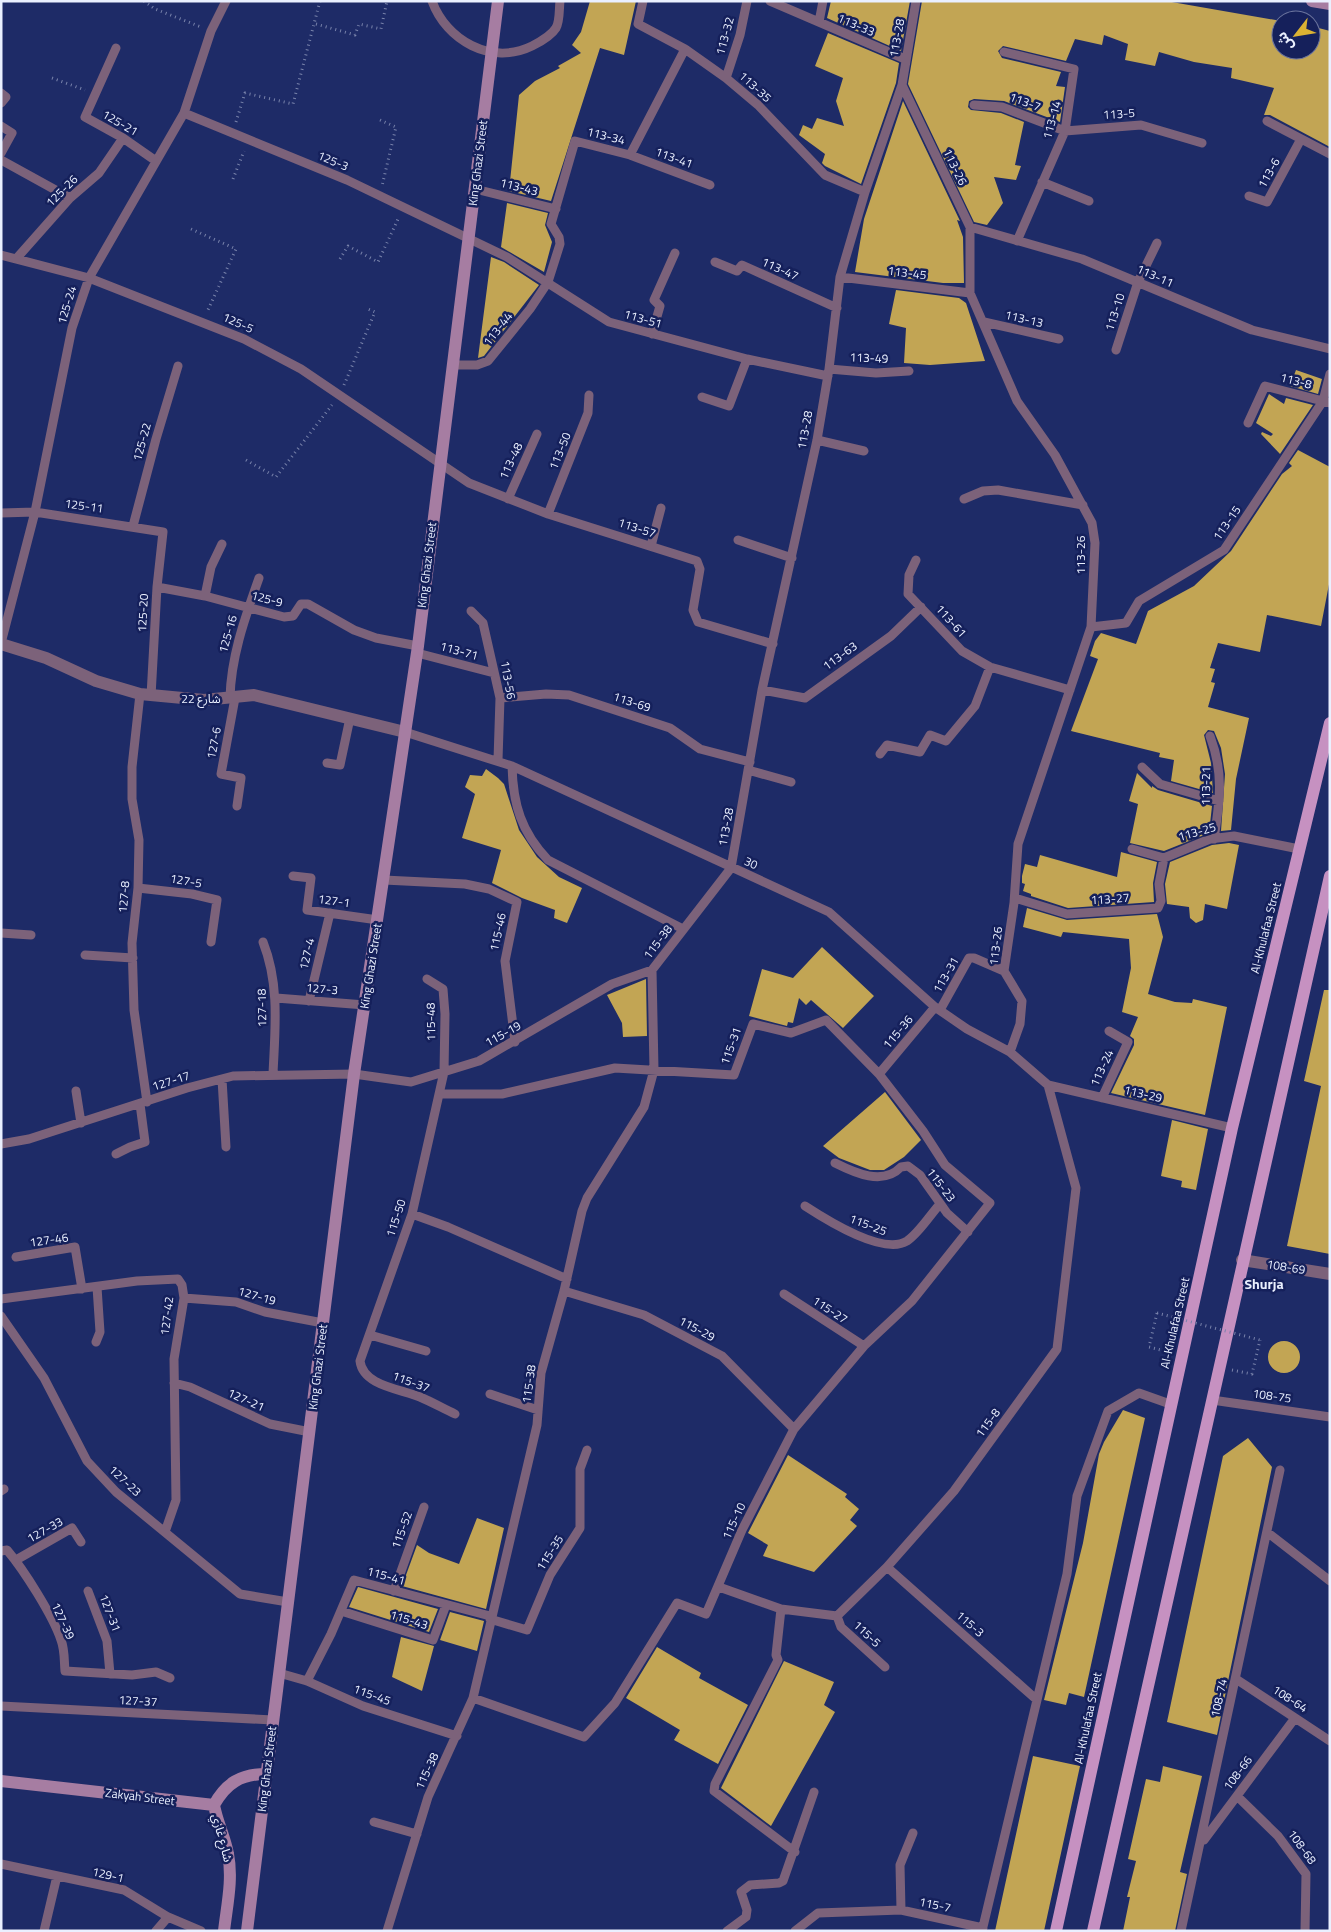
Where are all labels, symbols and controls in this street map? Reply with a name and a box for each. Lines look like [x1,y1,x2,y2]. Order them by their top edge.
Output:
street label: 113-33 [835,8,878,41]
north arrow [1271,10,1321,60]
street label: 113-32 [710,15,739,57]
street label: 113-28 [884,17,909,59]
text: ش [1270,28,1298,56]
street label: 113-35 [735,67,776,107]
street label: 113-7 [1007,87,1044,116]
street label: 113-14 [1037,98,1066,141]
street label: 113-5 [1102,103,1136,124]
street label: 125-21 [99,105,142,141]
street label: King Ghazi Street [463,118,492,207]
street label: 113-34 [585,122,628,150]
street label: 113-41 [653,142,696,173]
street label: 113-26 [938,145,973,189]
street label: 125-3 [315,146,352,176]
street label: 113-6 [1252,154,1285,191]
street label: 125-26 [41,170,82,211]
street label: 113-43 [498,173,540,200]
street label: 113-47 [759,252,802,285]
street label: 113-11 [1134,259,1177,292]
street label: 113-45 [887,261,928,284]
street label: 125-24 [52,283,81,326]
street label: 113-10 [1099,290,1130,333]
street label: 113-51 [622,304,664,333]
street label: 113-13 [1003,305,1045,332]
street label: 125-5 [220,307,257,338]
street label: 113-44 [478,307,517,350]
street label: 113-49 [849,347,889,368]
street label: 113-8 [1278,367,1314,394]
street label: 113-28 [792,409,817,451]
street label: 125-22 [127,421,156,463]
street label: 113-50 [543,429,576,472]
street label: 113-48 [494,439,527,482]
street label: 125-11 [64,493,105,518]
street label: 113-15 [1208,501,1246,544]
street label: 113-57 [616,512,659,543]
street label: King Ghazi Street [412,520,441,609]
street label: 113-26 [1071,535,1090,574]
street label: 125-9 [249,585,285,612]
street label: 125-20 [132,593,153,633]
street label: 113-61 [931,600,971,641]
street label: 125-16 [213,612,242,655]
street label: 113-71 [438,636,480,665]
street label: 113-63 [818,636,861,675]
street label: 113-56 [496,659,521,701]
street label: 113-69 [611,686,654,717]
street label: شارع 22 [181,689,221,708]
street label: 127-6 [201,725,226,760]
street label: 113-21 [1196,766,1215,806]
street label: 113-28 [713,806,738,848]
street label: 113-25 [1176,817,1218,846]
street label: 30 [741,851,761,874]
street label: 127-5 [169,868,204,893]
street label: 127-8 [113,880,134,914]
street label: Al-Khulafaa Street [1245,880,1286,975]
street label: 113-27 [1090,888,1130,909]
street label: 127-1 [317,889,351,912]
street label: 115-46 [484,911,511,953]
street label: 115-38 [638,920,677,963]
street label: King Ghazi Street [354,921,387,1010]
street label: 113-26 [984,925,1007,966]
street label: 127-4 [294,936,319,972]
street label: 113-31 [928,953,964,996]
street label: 127-3 [305,978,339,999]
street label: 127-18 [252,988,271,1028]
street label: 115-48 [421,1002,440,1042]
street label: 115-36 [878,1010,918,1053]
street label: 115-19 [481,1016,525,1051]
street label: 115-31 [715,1024,746,1067]
street label: 113-24 [1085,1046,1118,1089]
street label: 127-17 [149,1065,192,1096]
street label: 113-29 [1122,1080,1164,1107]
street label: 115-23 [922,1163,961,1206]
street label: 115-50 [380,1196,411,1239]
street label: 115-25 [847,1209,890,1240]
street label: 127-46 [28,1227,70,1252]
street label: 108-69 [1265,1254,1307,1279]
district label: Shurja [1244,1273,1284,1294]
street label: Al-Khulafaa Street [1155,1275,1194,1370]
street label: 127-19 [236,1281,279,1310]
street label: 115-27 [809,1291,852,1328]
street label: 127-42 [155,1295,178,1336]
street label: 115-29 [676,1311,719,1346]
street label: King Ghazi Street [303,1322,332,1411]
street label: 115-38 [516,1363,541,1404]
street label: 115-37 [390,1366,433,1397]
street label: 127-21 [225,1383,268,1416]
street label: 108-75 [1252,1383,1293,1408]
street label: 115-8 [970,1404,1005,1441]
street label: 127-23 [105,1460,146,1501]
street label: 115-10 [717,1499,750,1542]
street label: 115-52 [386,1508,417,1551]
street label: 127-33 [23,1512,66,1547]
street label: 115-35 [531,1531,568,1574]
street label: 115-41 [365,1561,407,1590]
street label: 127-31 [95,1591,126,1634]
street label: 127-39 [47,1599,80,1643]
street label: 115-43 [388,1605,431,1634]
street label: 115-3 [952,1606,989,1641]
street label: 115-5 [849,1616,886,1652]
street label: Al-Khulafaa Street [1069,1670,1107,1765]
street label: 108-74 [1205,1677,1232,1719]
street label: 115-45 [351,1679,394,1710]
street label: 108-64 [1269,1680,1312,1717]
street label: 127-37 [118,1690,158,1711]
street label: King Ghazi Street [252,1724,281,1813]
street label: 115-38 [410,1749,443,1792]
street label: 108-66 [1218,1751,1257,1794]
street label: Zakyah Street [104,1783,177,1810]
street label: شارع غازي [206,1812,238,1864]
street label: 108-68 [1283,1825,1322,1868]
street label: 129-1 [90,1862,126,1887]
street label: 115-7 [917,1892,953,1917]

